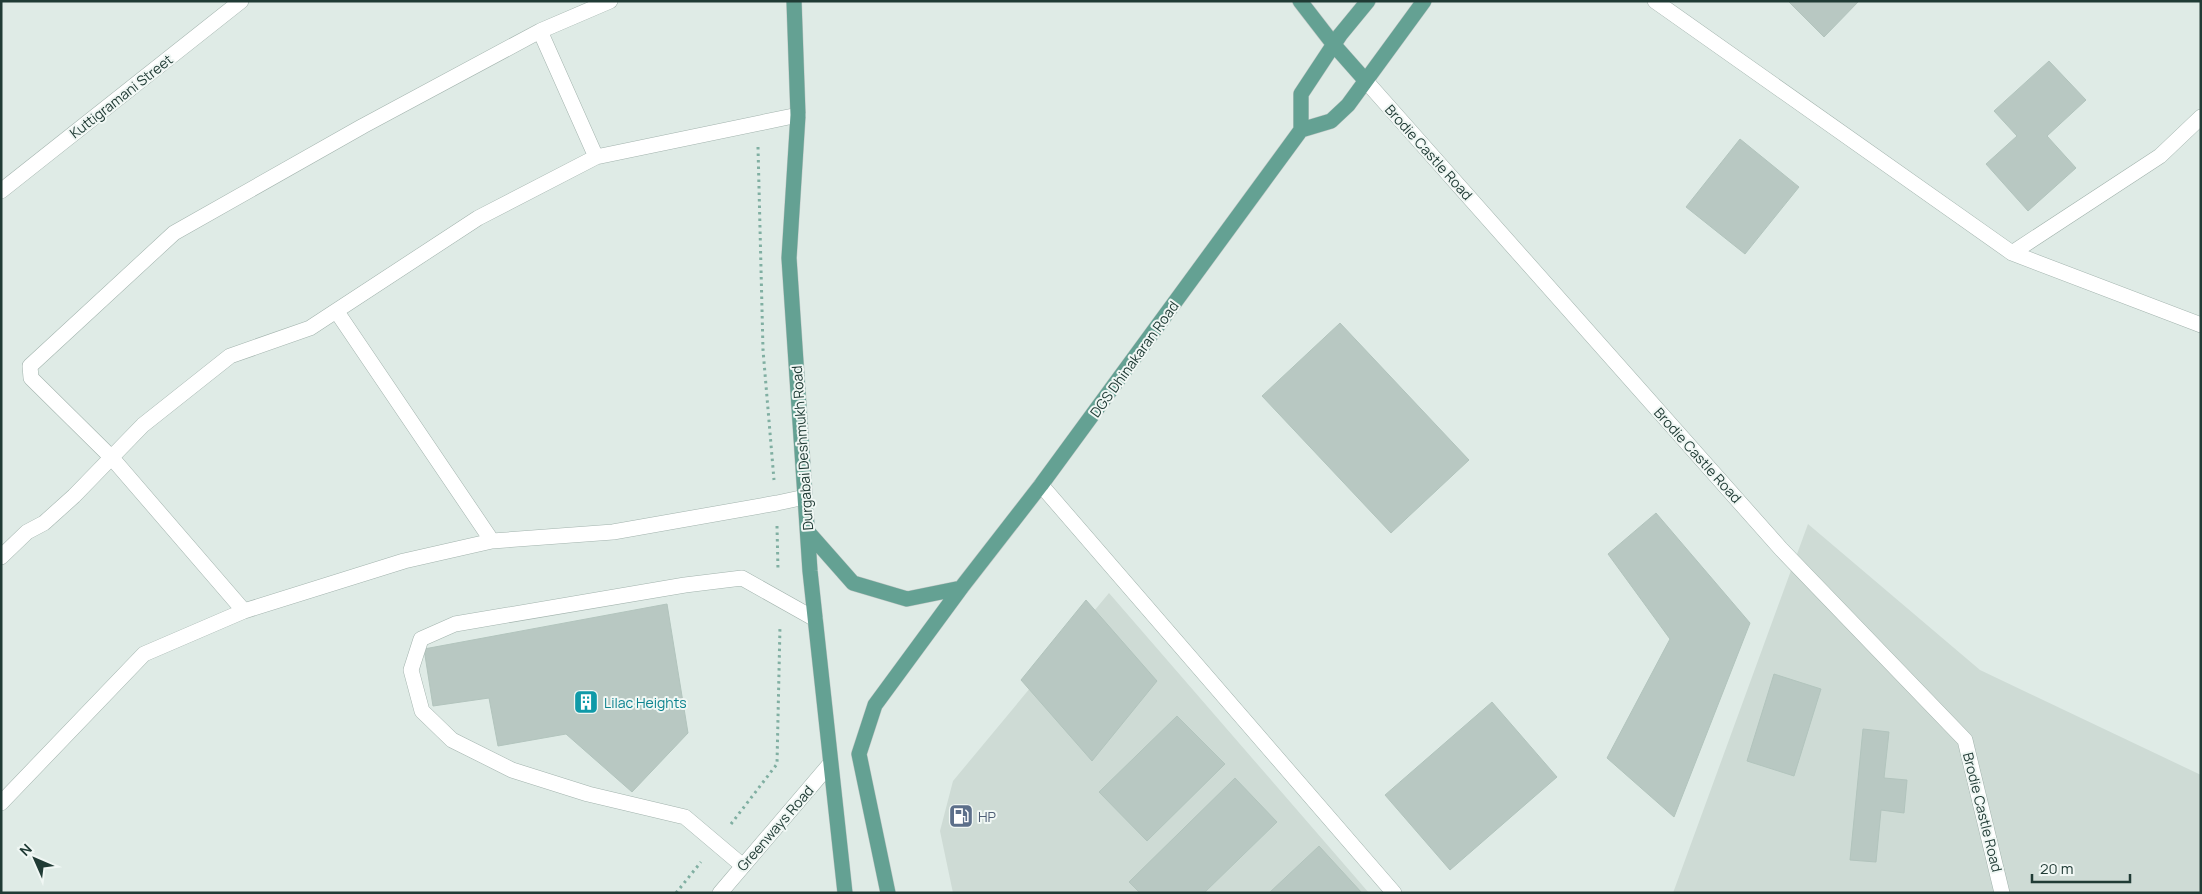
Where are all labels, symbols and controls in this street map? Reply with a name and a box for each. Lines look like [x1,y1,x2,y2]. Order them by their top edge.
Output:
street label: Kuttigramani Street [66,50,177,142]
street label: Brodie Castle Road [1381,100,1477,204]
street label: DGS Dhinakaran Road [1085,297,1183,421]
street label: Durgabai Deshmukh Road [787,365,817,531]
street label: Brodie Castle Road [1650,403,1746,507]
building icon: Lilac Heights [573,689,599,715]
place label: Lilac Heights [604,693,687,712]
street label: Brodie Castle Road [1959,750,2007,874]
street label: Greenways Road [733,781,817,875]
fuel station icon: HP [948,803,974,829]
place label: HP [978,807,997,826]
north arrow [10,834,60,884]
text: N [15,839,36,860]
scale bar [2032,852,2130,884]
text: 20 m [2040,858,2073,879]

